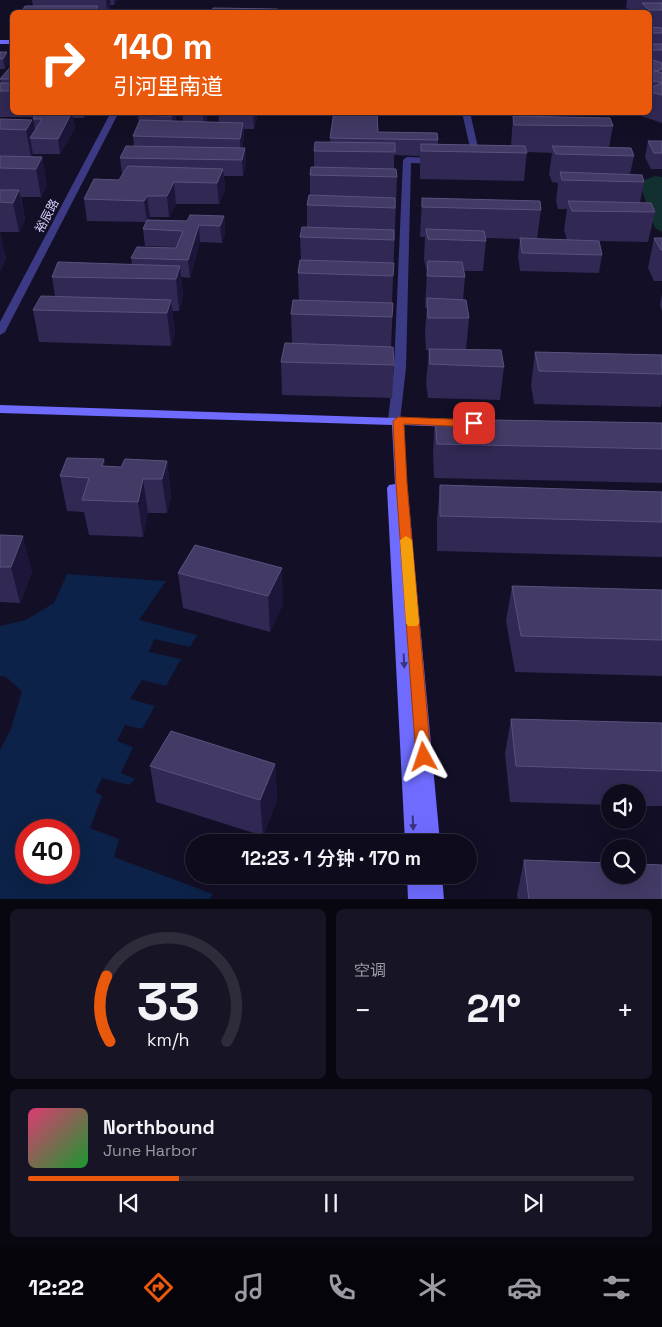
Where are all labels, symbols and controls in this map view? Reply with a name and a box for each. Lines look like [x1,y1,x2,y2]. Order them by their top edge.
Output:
text: 140 m [113,25,213,69]
icon: right [30,30,95,95]
text: 引河里南道 [113,72,223,100]
street label: 裕辰路 [31,196,63,236]
pin [453,402,495,444]
icon: arrive [460,409,488,437]
one-way arrow [400,653,408,669]
position arrow [397,730,449,782]
map controls [601,784,646,884]
button: sound [601,784,646,829]
one-way arrow [410,816,418,832]
speed limit sign: 40 [15,819,80,884]
button: search [601,839,646,884]
text: 12:23 · 1 分钟 · 170 m [241,846,421,871]
text: 空调 [354,960,386,981]
text: 33 [136,969,200,1035]
text: 21° [467,985,521,1033]
text: − [354,992,371,1028]
text: + [617,992,634,1028]
text: km/h [147,1028,189,1051]
text: Northbound [103,1115,215,1140]
text: June Harbor [103,1140,197,1161]
icon: previous [115,1189,143,1217]
icon: pause [317,1189,345,1217]
icon: next [519,1189,547,1217]
icon: directions [141,1270,176,1305]
icon: music [232,1270,267,1305]
icon: phone [324,1270,359,1305]
icon: climate [415,1270,450,1305]
icon: car [507,1270,542,1305]
icon: filters [599,1270,634,1305]
text: 12:22 [28,1273,84,1301]

